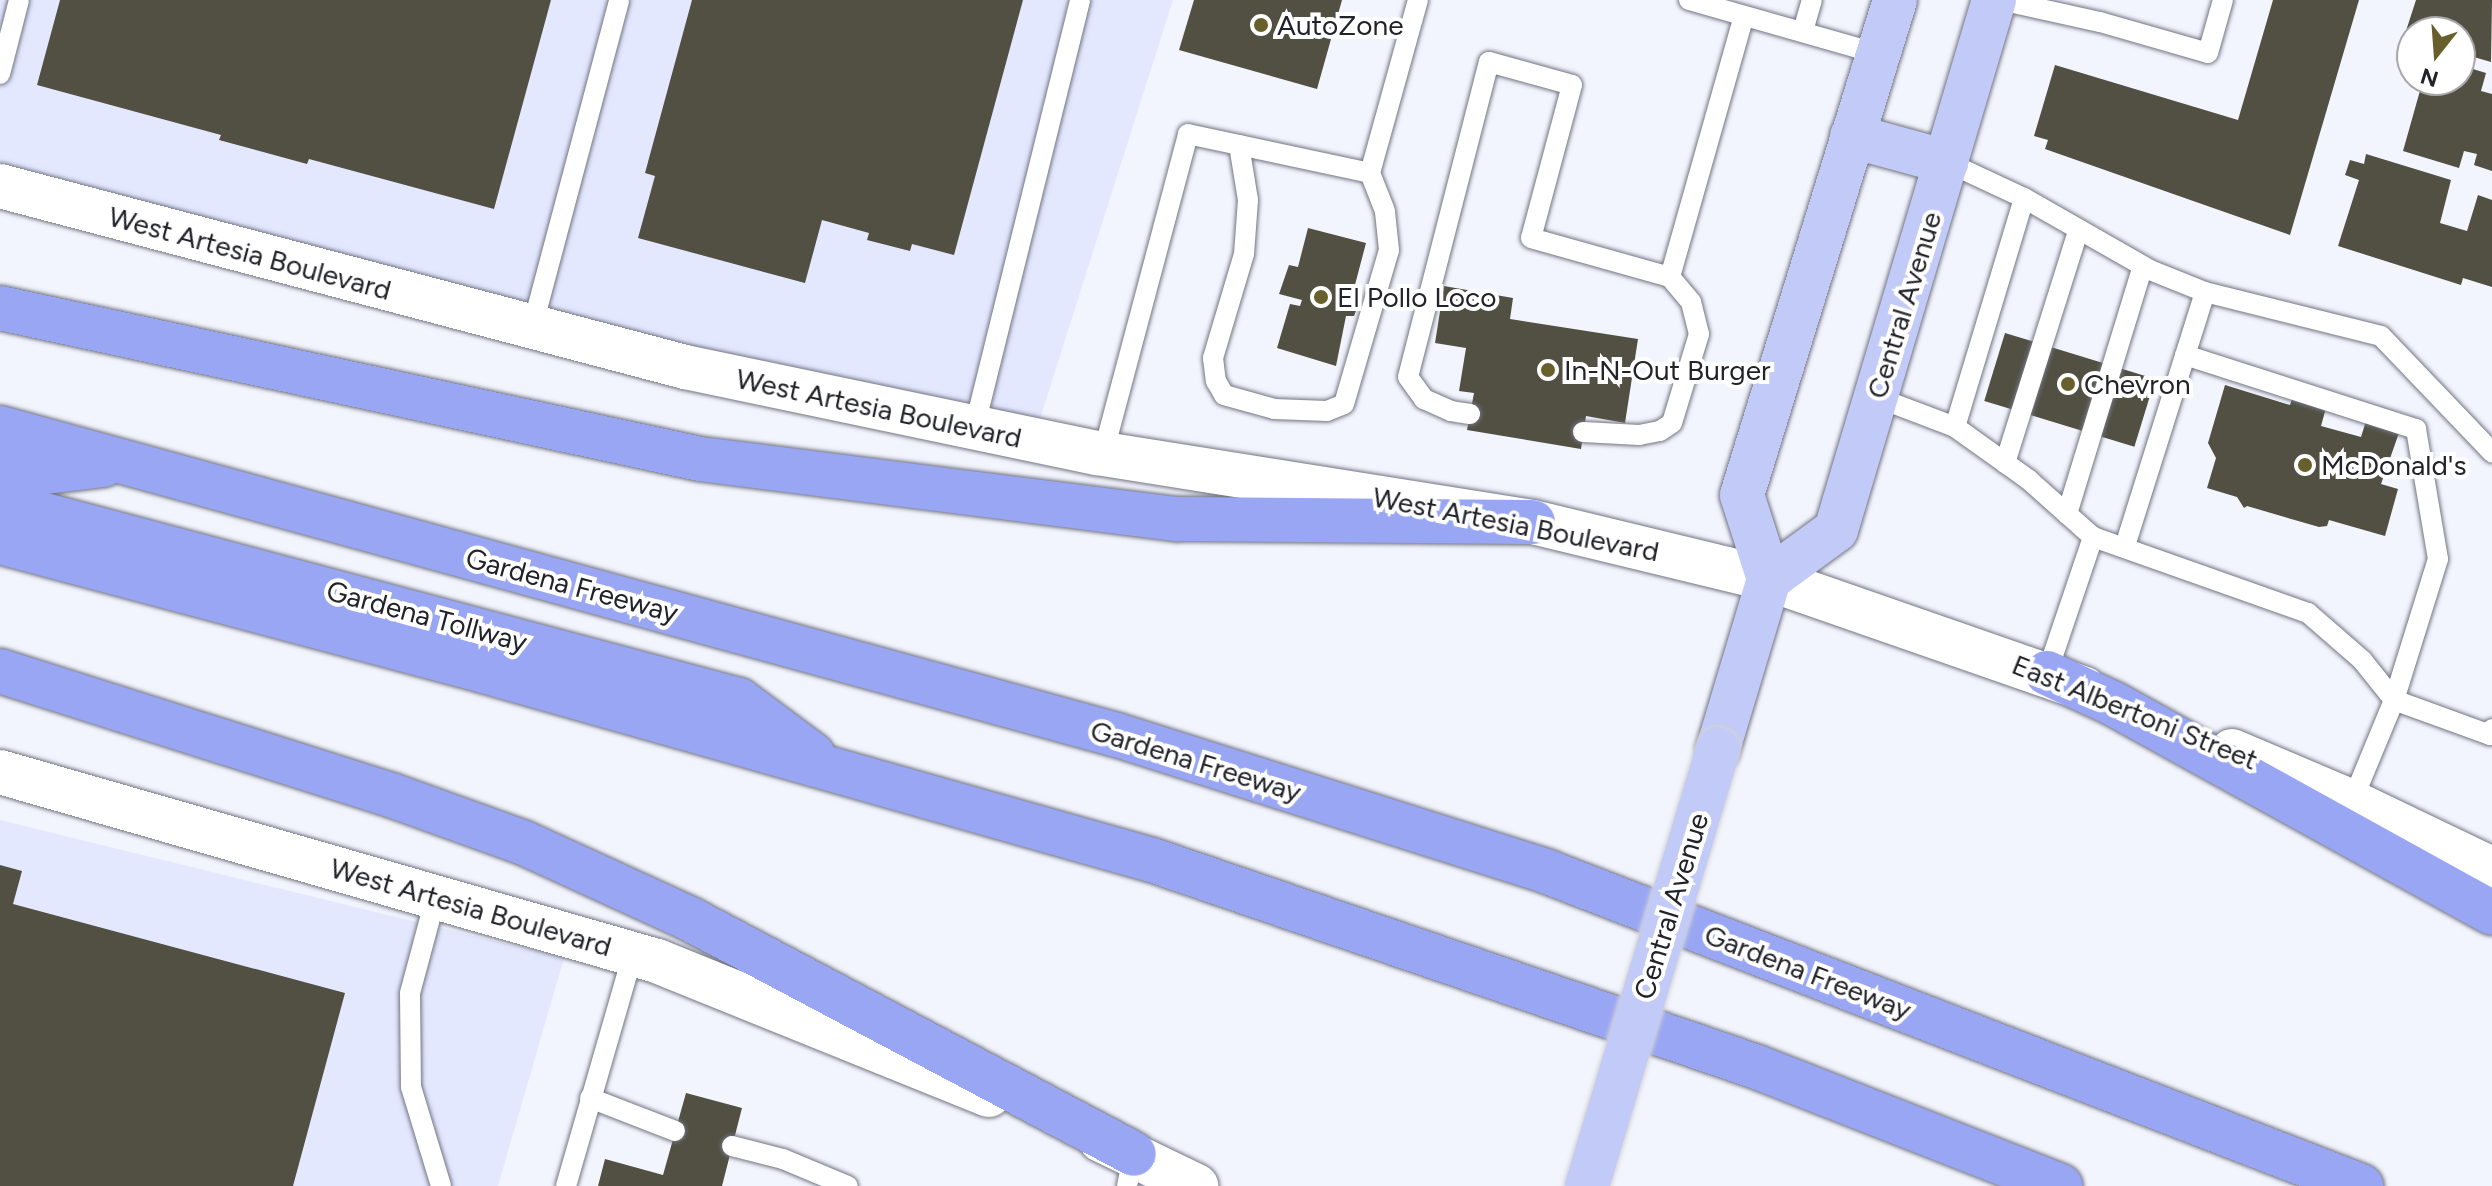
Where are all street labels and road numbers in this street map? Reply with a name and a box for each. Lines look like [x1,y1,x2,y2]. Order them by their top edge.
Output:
street label: West Artesia Boulevard [105,199,395,307]
street label: Central Avenue [1860,208,1948,402]
street label: West Artesia Boulevard [733,361,1025,455]
street label: West Artesia Boulevard [1370,480,1662,568]
street label: Gardena Freeway [462,540,682,630]
street label: Gardena Tollway [323,573,531,659]
street label: East Albertoni Street [2007,647,2263,777]
street label: Gardena Freeway [1087,713,1305,809]
street label: Central Avenue [1627,809,1715,1003]
street label: West Artesia Boulevard [327,851,615,963]
street label: Gardena Freeway [1700,917,1916,1027]

